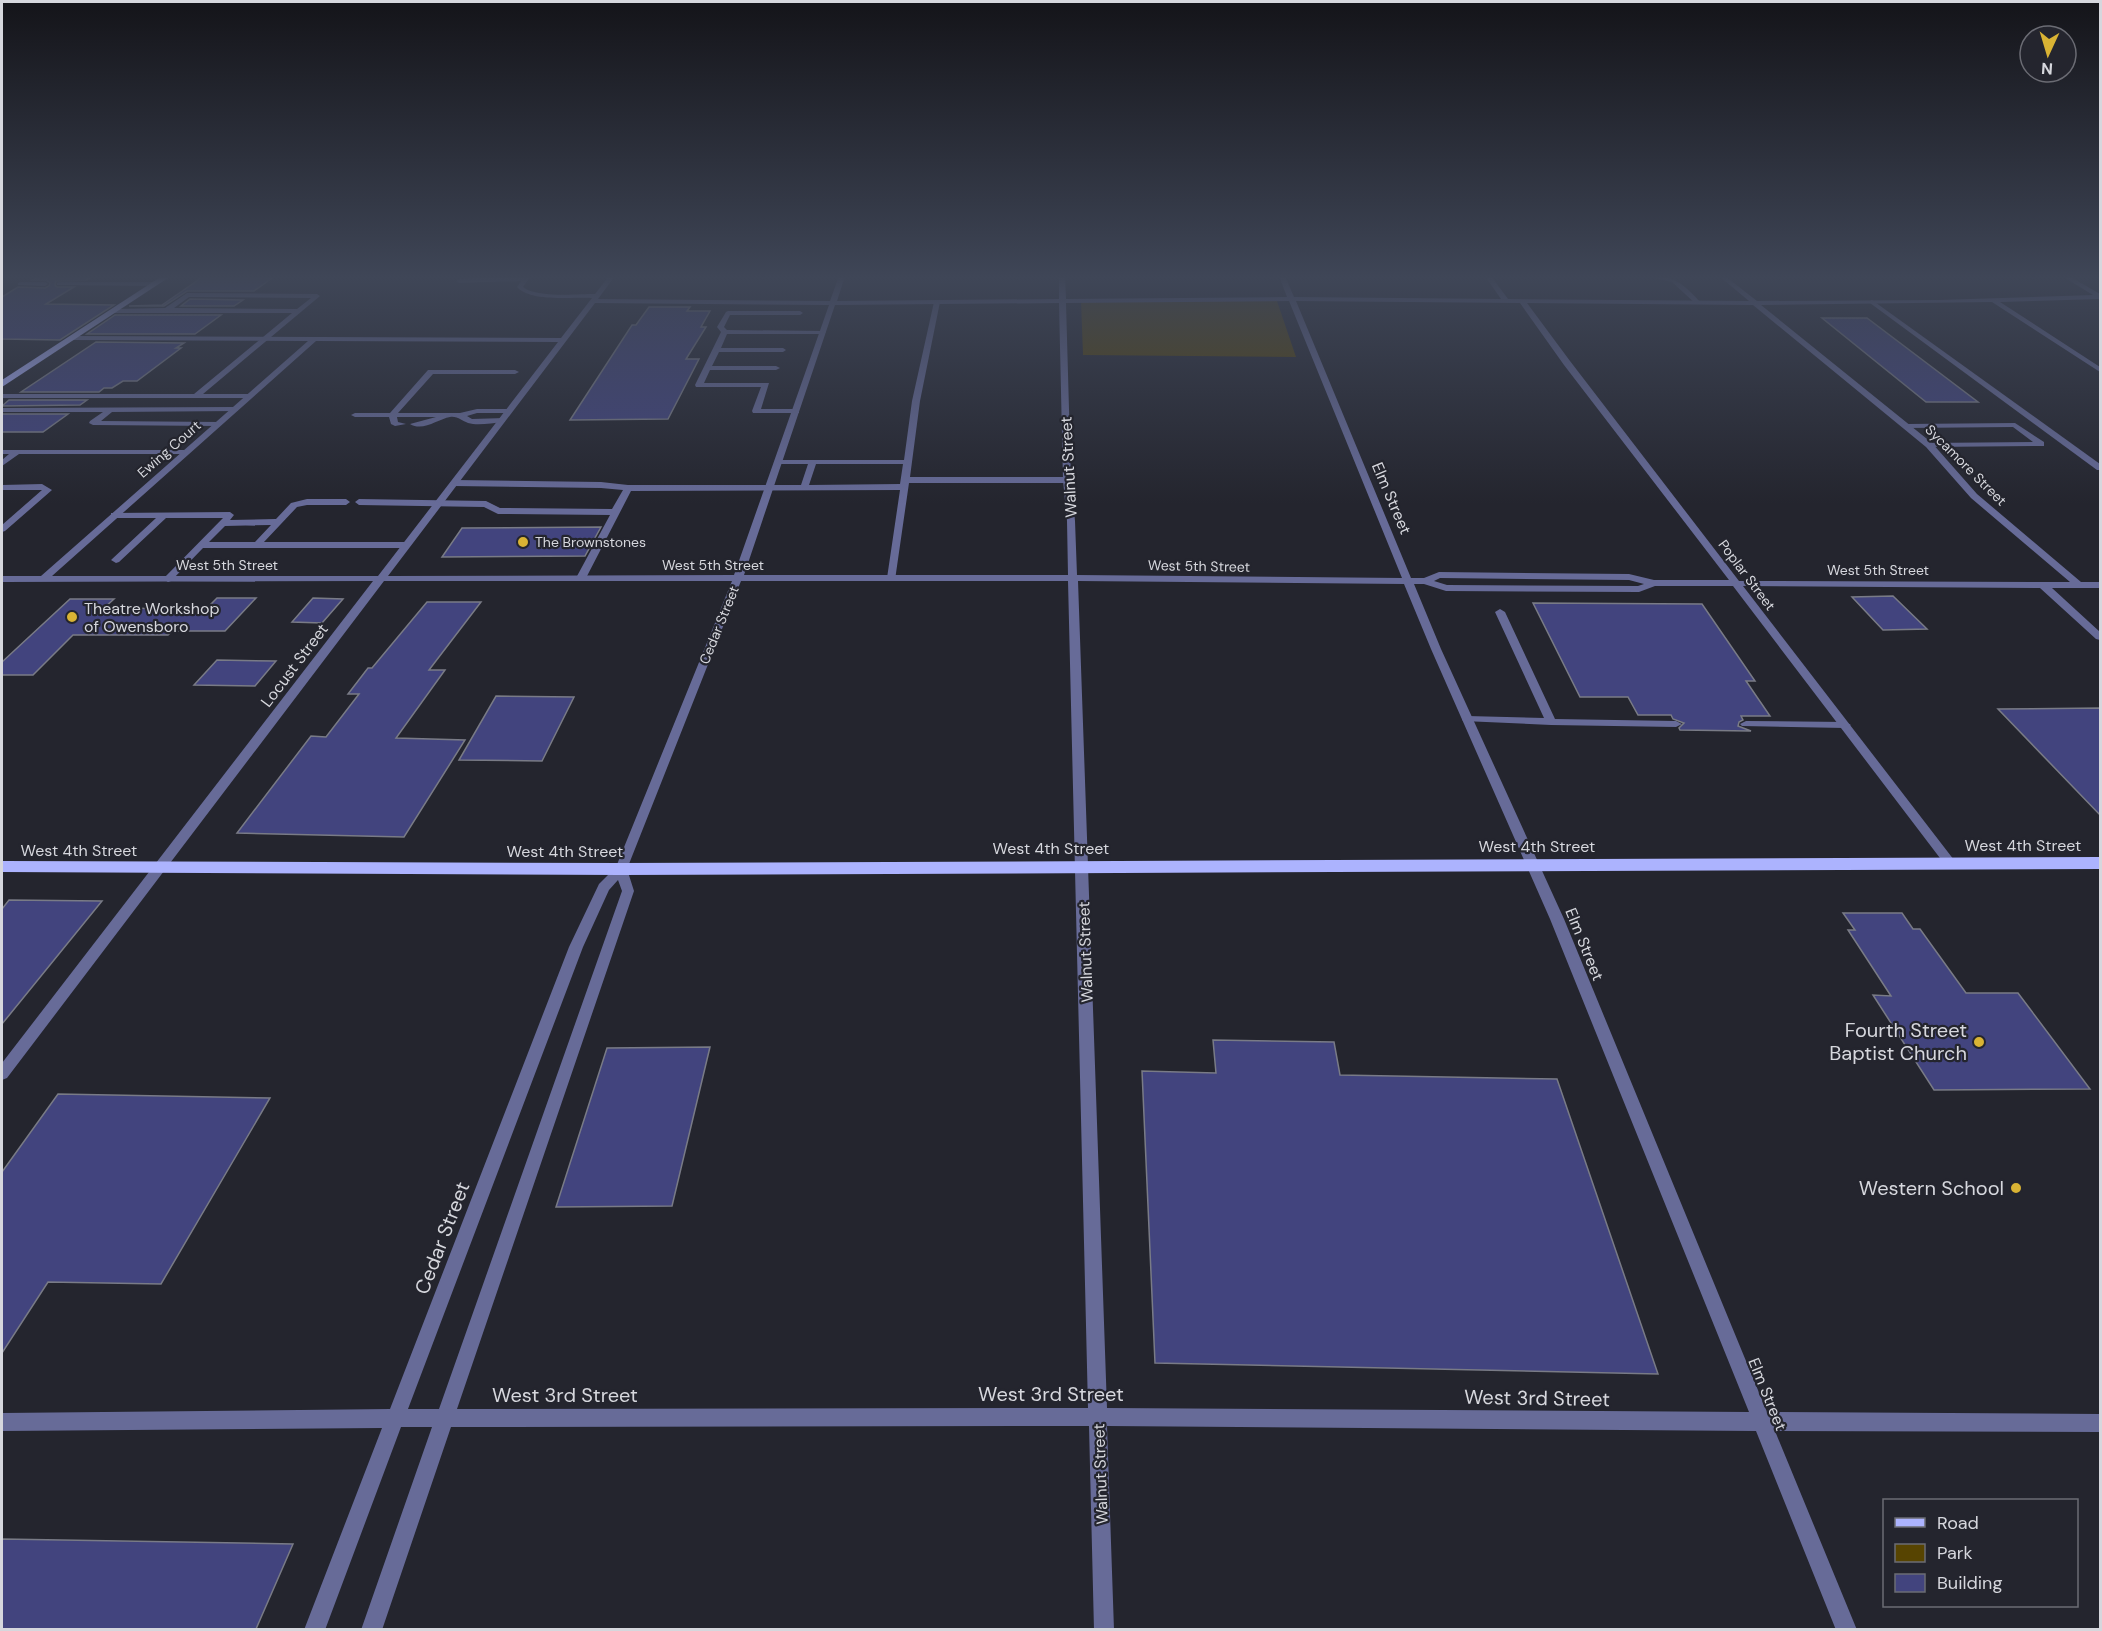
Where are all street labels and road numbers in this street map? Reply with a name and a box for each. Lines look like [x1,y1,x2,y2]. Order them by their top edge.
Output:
street label: Ewing Court [133,416,205,482]
street label: Walnut Street [1055,416,1082,518]
street label: Sycamore Street [1921,420,2011,510]
street label: Elm Street [1367,459,1416,537]
street label: Poplar Street [1715,536,1779,614]
street label: West 5th Street [176,556,278,574]
street label: West 5th Street [662,556,764,574]
street label: West 5th Street [1148,556,1250,576]
street label: West 5th Street [1827,561,1929,579]
street label: Cedar Street [695,583,743,667]
street label: Locust Street [256,619,333,711]
street label: West 4th Street [1965,835,2081,856]
street label: West 4th Street [1479,836,1595,857]
street label: West 4th Street [993,838,1109,859]
street label: West 4th Street [21,840,137,861]
street label: West 4th Street [507,841,623,862]
street label: Walnut Street [1073,901,1098,1003]
street label: Elm Street [1560,905,1609,984]
street label: Cedar Street [409,1178,475,1298]
street label: Elm Street [1743,1355,1792,1434]
street label: West 3rd Street [978,1381,1124,1407]
street label: West 3rd Street [492,1382,638,1408]
street label: West 3rd Street [1464,1384,1610,1412]
street label: Walnut Street [1088,1423,1113,1525]

